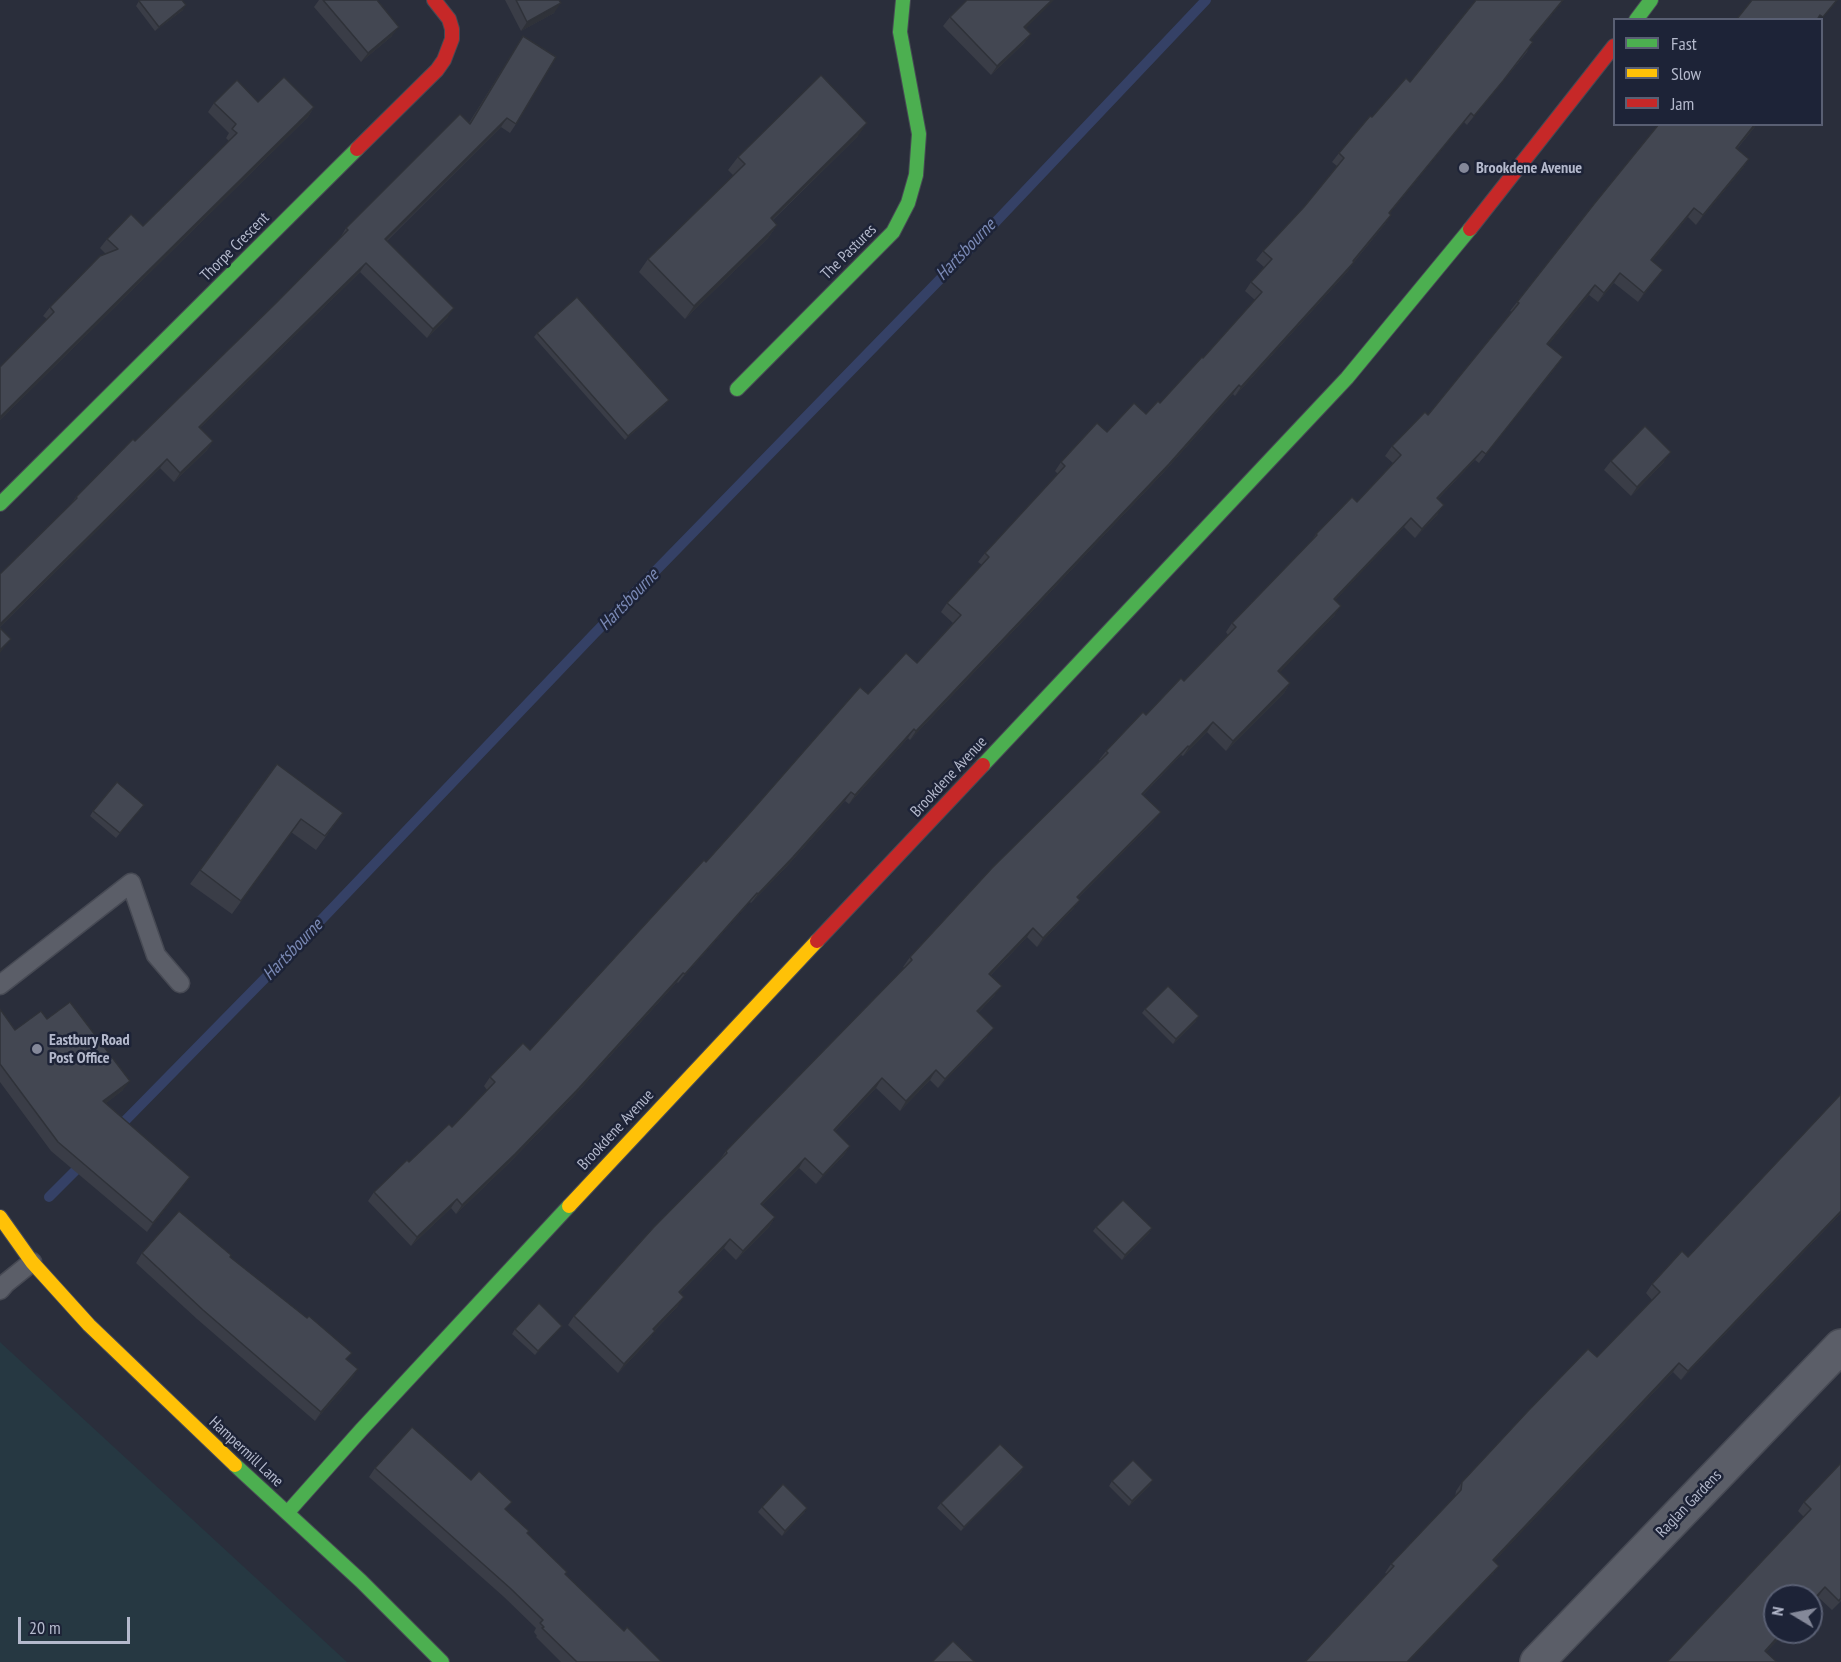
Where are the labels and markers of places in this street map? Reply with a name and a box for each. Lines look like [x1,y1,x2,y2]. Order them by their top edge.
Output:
place label: Brookdene Avenue [1476,158,1582,178]
marker: Brookdene Avenue [1457,161,1471,175]
place label: Eastbury Road Post Office [49,1030,130,1068]
marker: Eastbury Road Post Office [30,1042,44,1056]

